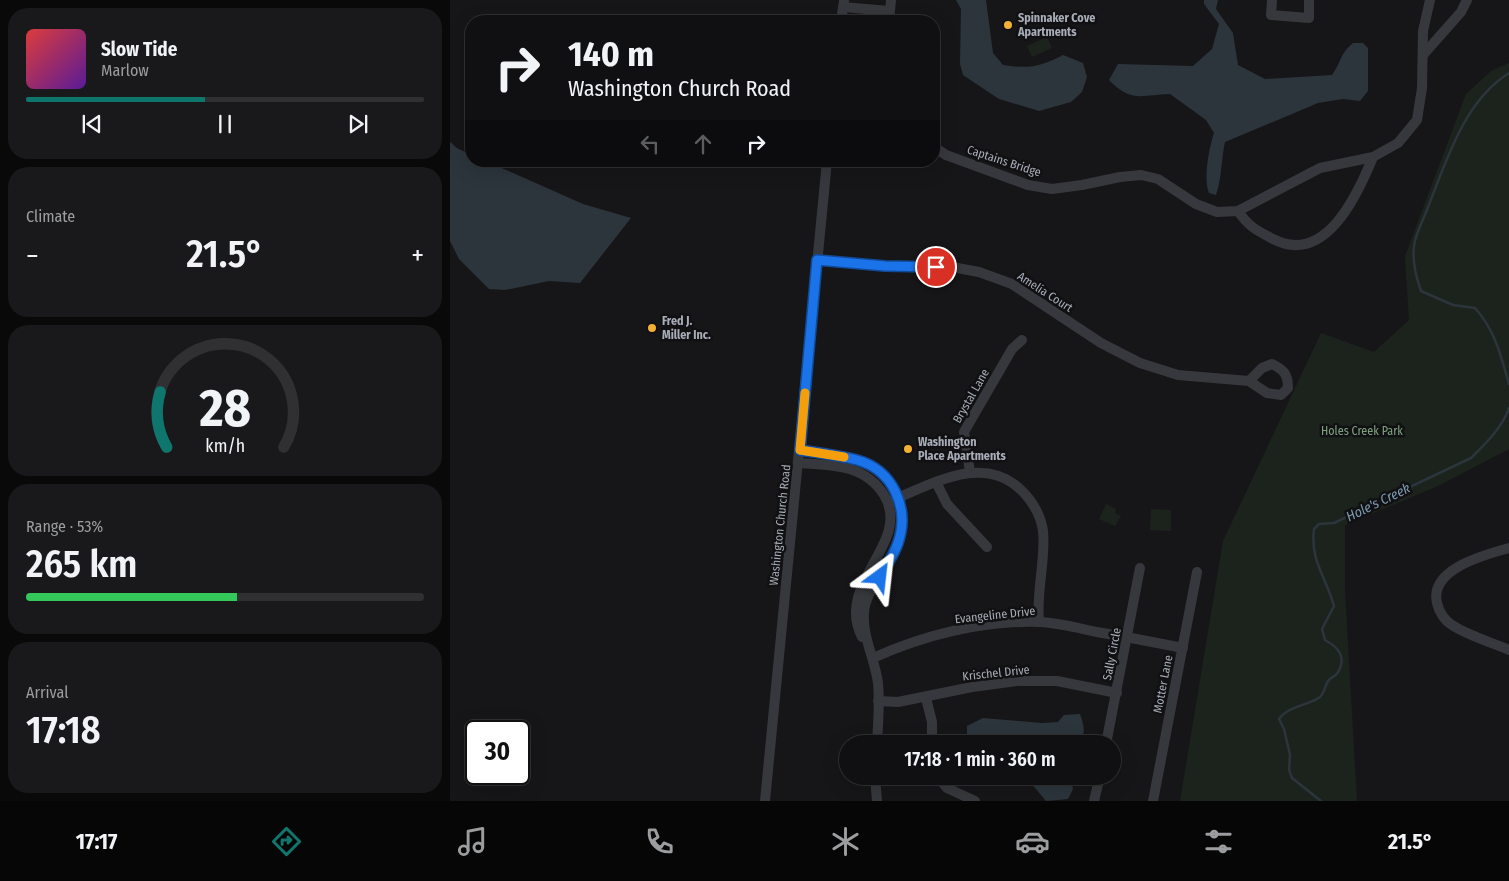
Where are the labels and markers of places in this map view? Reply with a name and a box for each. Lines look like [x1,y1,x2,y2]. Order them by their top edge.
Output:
place label: Spinnaker Cove Apartments [1017,11,1095,39]
marker: Spinnaker Cove Apartments [1002,19,1014,31]
pin [915,246,957,288]
place label: Fred J. Miller Inc. [662,314,711,342]
marker: Fred J. Miller Inc. [646,322,658,334]
place label: Washington Place Apartments [918,435,1006,463]
marker: Washington Place Apartments [902,443,914,455]

